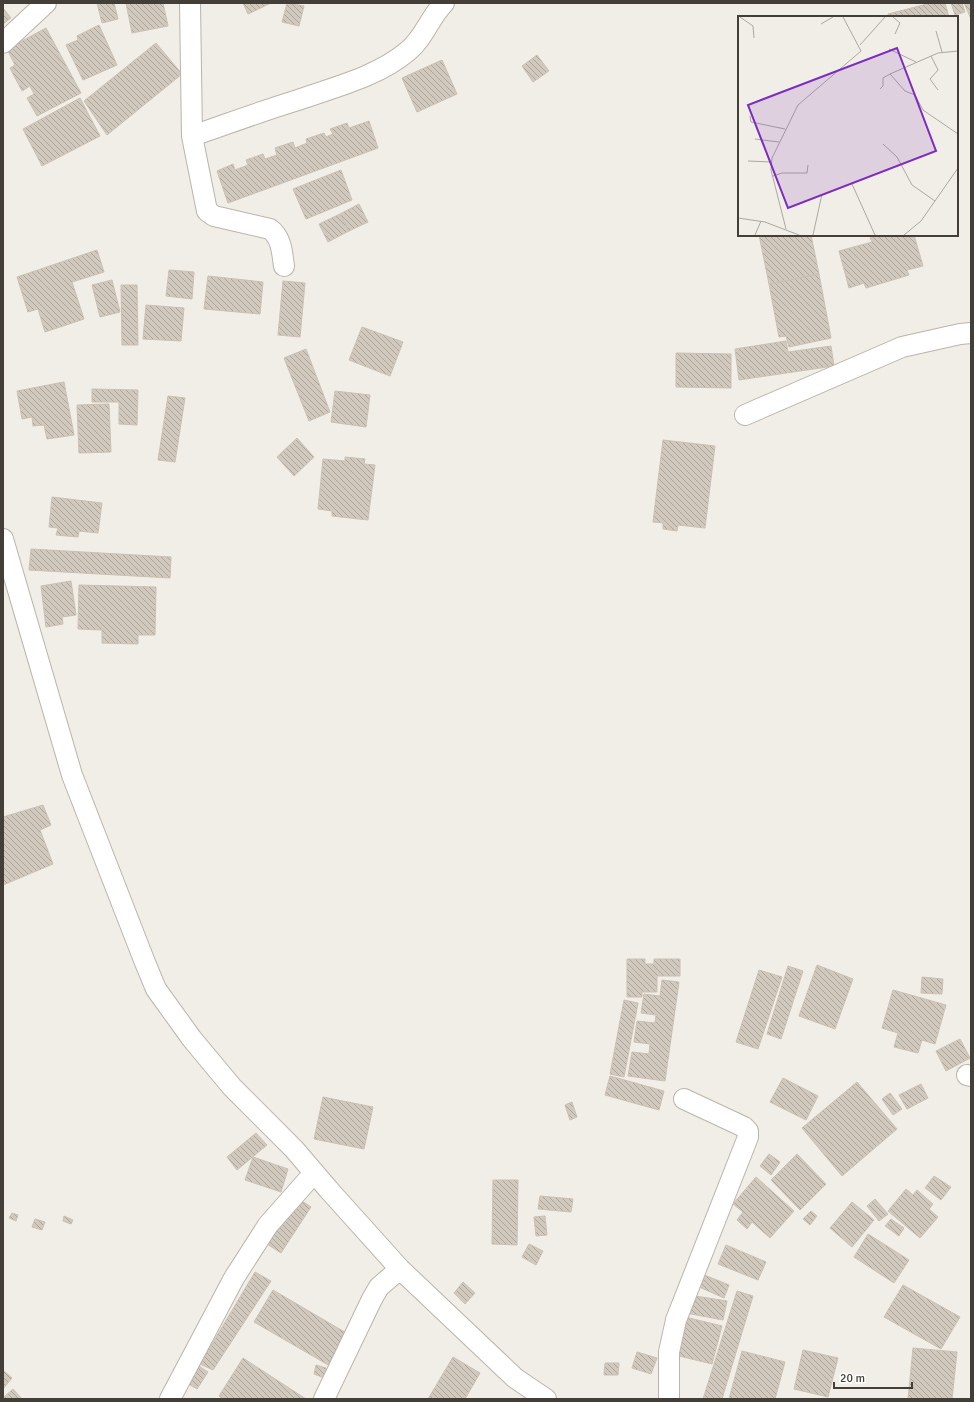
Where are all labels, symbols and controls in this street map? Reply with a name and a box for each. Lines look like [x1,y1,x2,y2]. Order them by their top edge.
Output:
inset map [738,16,958,236]
scale bar [834,1364,912,1390]
text: 20 m [840,1371,865,1386]

